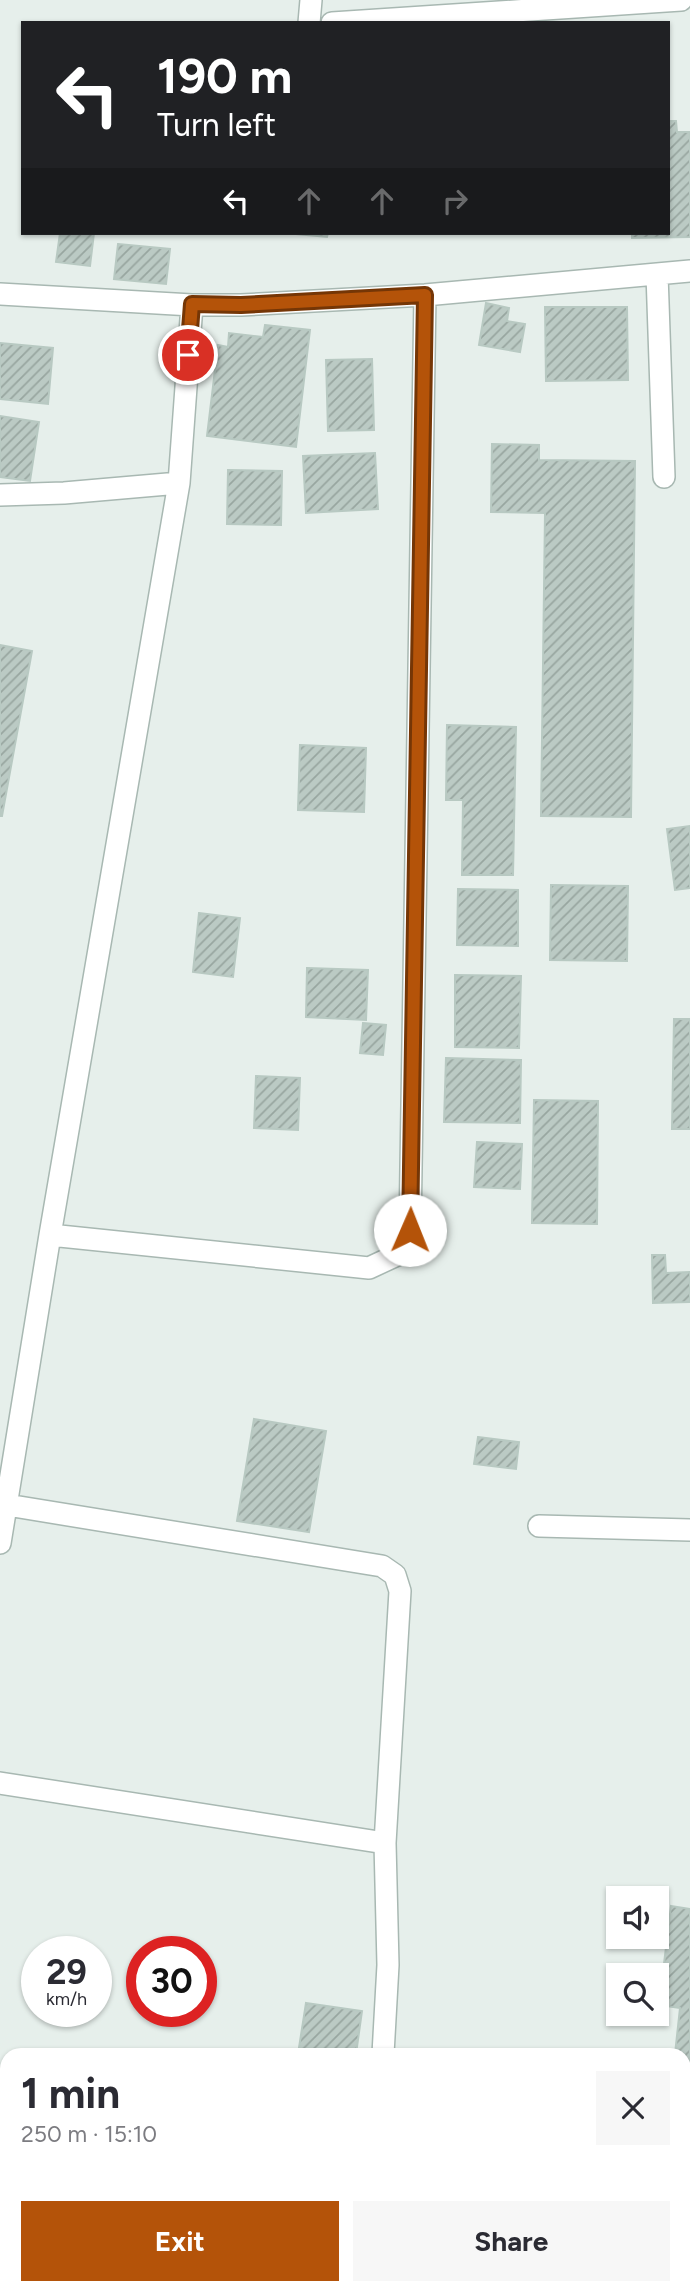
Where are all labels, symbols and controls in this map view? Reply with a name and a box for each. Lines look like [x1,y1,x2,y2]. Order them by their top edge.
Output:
text: 190 m [157,46,292,105]
icon: left [42,49,133,140]
text: Turn left [157,106,276,144]
icon: left [217,182,255,220]
icon: ahead [290,182,328,220]
icon: ahead [363,182,401,220]
icon: right [436,182,474,220]
pin [158,325,218,385]
icon: arrive [169,336,207,374]
position arrow [373,1193,447,1267]
map controls [606,1886,669,2026]
button: sound [606,1886,669,1949]
speed limit sign: 30 [126,1936,217,2027]
text: 29 [46,1951,87,1993]
button: search [606,1963,669,2026]
text: km/h [46,1988,87,2010]
text: 1 min [21,2068,120,2119]
button: close [596,2071,670,2145]
text: 250 m · 15:10 [21,2120,157,2148]
button: Exit [21,2201,339,2281]
button: Share [353,2201,670,2281]

